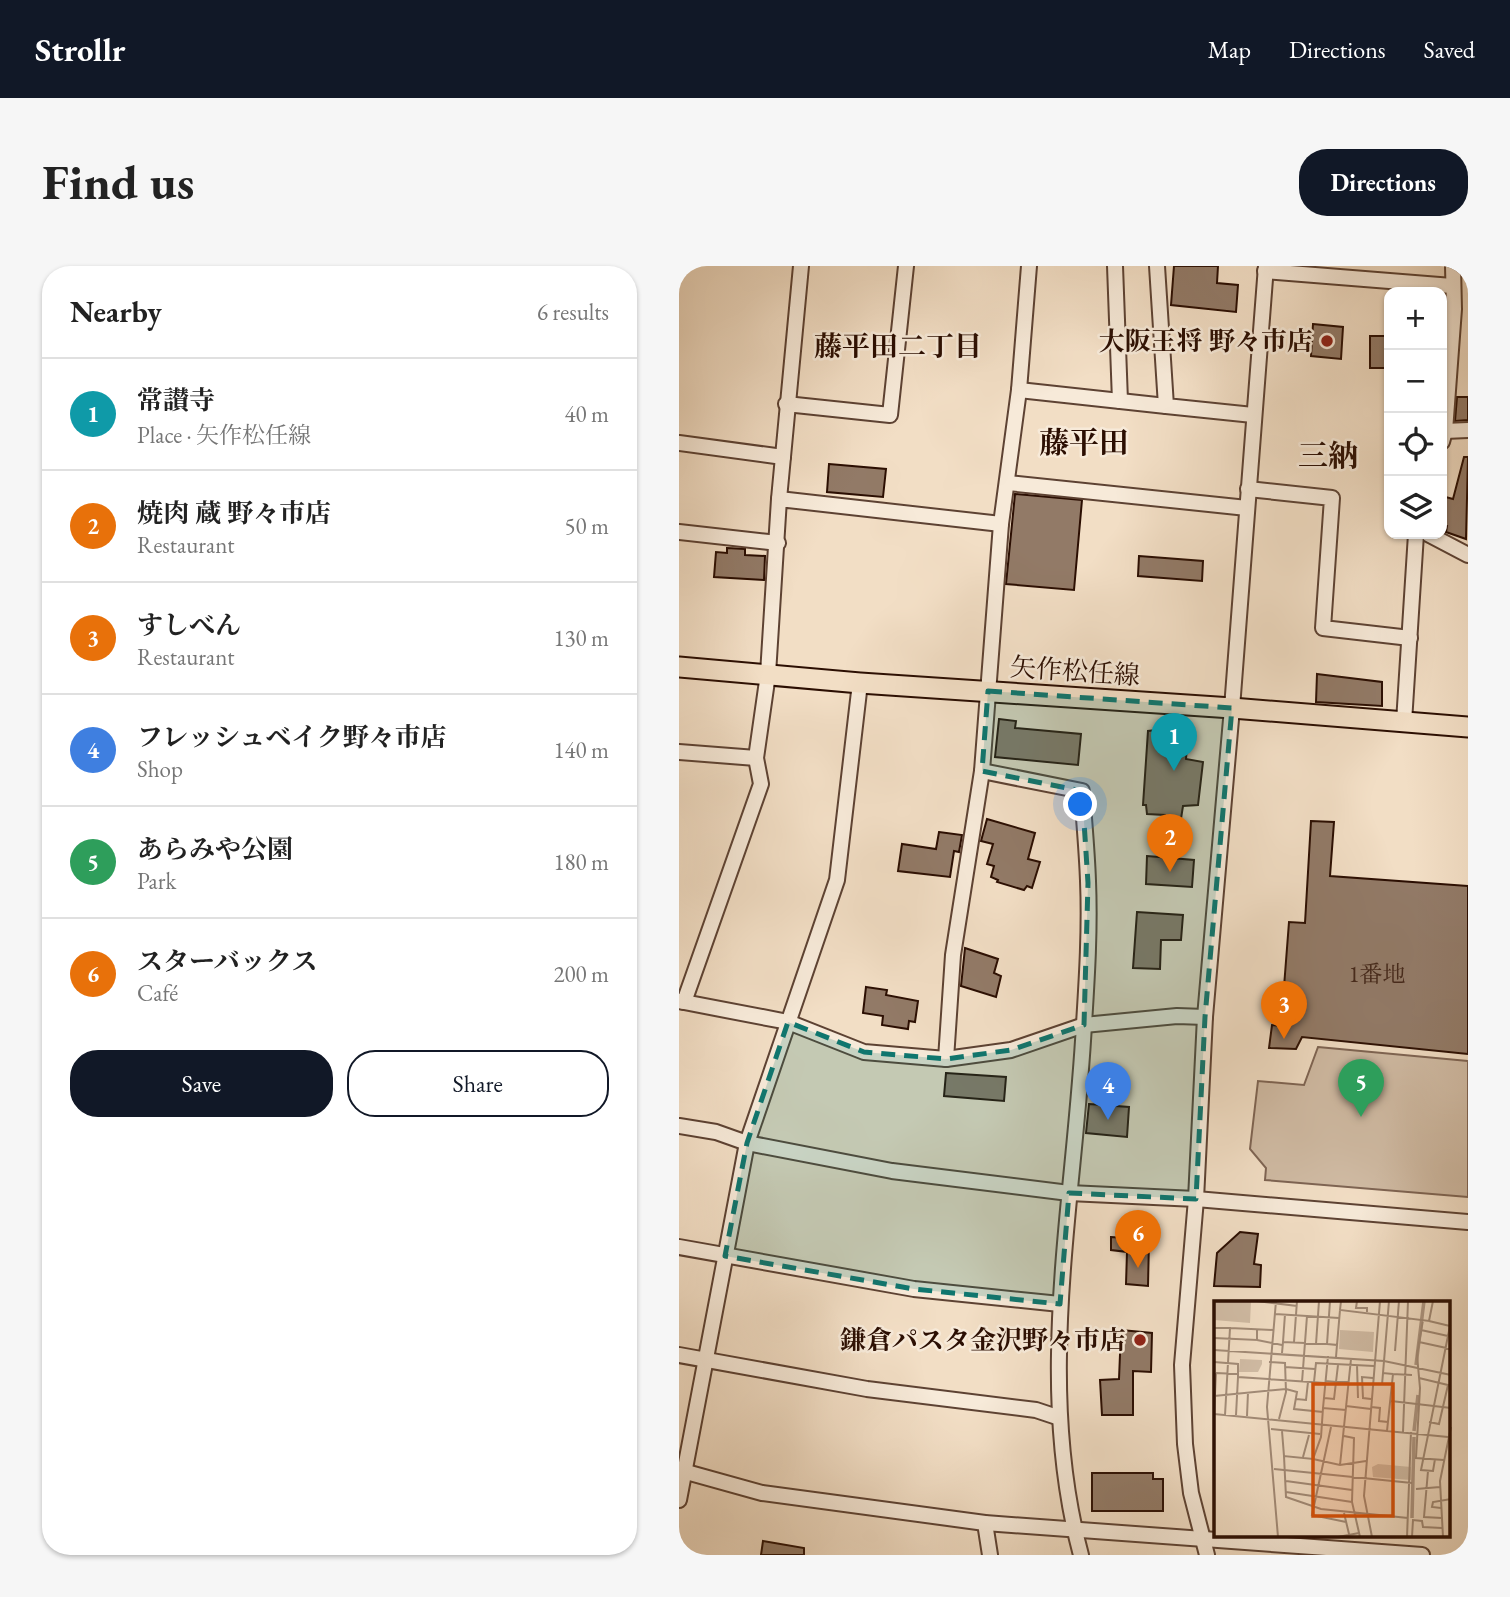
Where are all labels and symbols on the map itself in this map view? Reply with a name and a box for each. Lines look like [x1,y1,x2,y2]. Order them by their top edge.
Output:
place label: 大阪王将 野々市店 [1099,324,1313,358]
district label: 藤平田二丁目 [814,328,982,364]
marker: 大阪王将 野々市店 [1319,333,1335,349]
district label: 藤平田 [1039,423,1129,462]
district label: 三納 [1298,436,1358,475]
street label: 矢作松任線 [1009,650,1141,692]
pin: 1 [1151,713,1197,771]
your location [1063,787,1097,821]
pin: 2 [1147,814,1193,872]
house number: 1番地 [1348,959,1406,989]
pin: 3 [1261,981,1307,1039]
pin: 5 [1338,1059,1384,1117]
pin: 4 [1085,1062,1131,1120]
pin: 6 [1115,1210,1161,1268]
inset map [1214,1301,1451,1538]
place label: 鎌倉パスタ金沢野々市店 [840,1323,1126,1357]
marker: 鎌倉パスタ金沢野々市店 [1132,1332,1148,1348]

